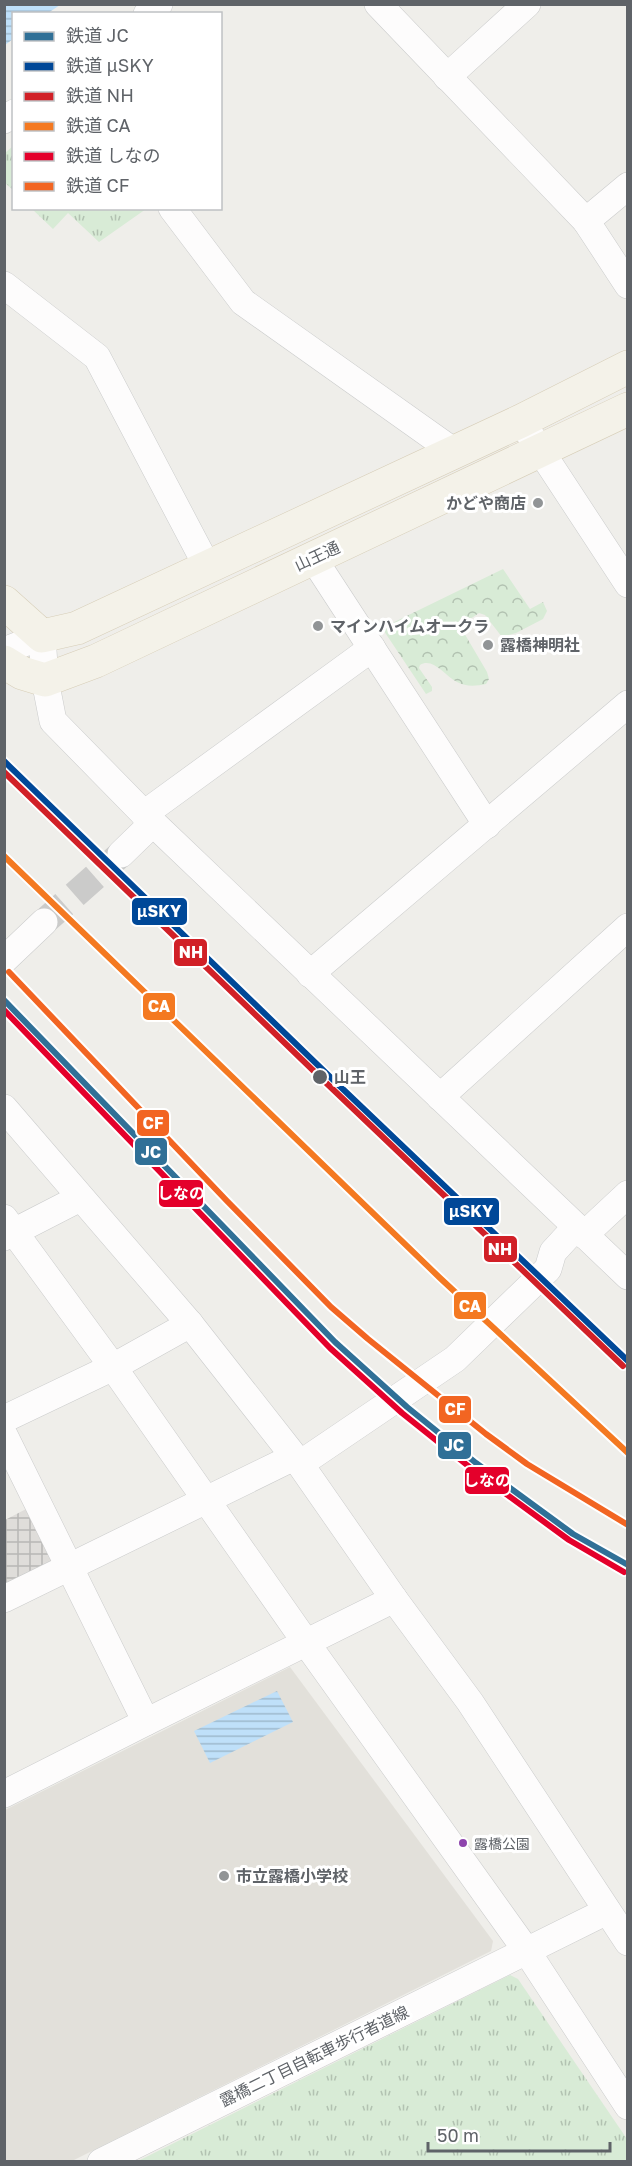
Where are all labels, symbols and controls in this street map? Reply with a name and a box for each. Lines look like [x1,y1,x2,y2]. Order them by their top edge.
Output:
legend [12,12,222,210]
text: 鉄道 JC [66,24,129,46]
text: 鉄道 μSKY [66,54,154,76]
text: 鉄道 NH [66,84,134,106]
text: 鉄道 CA [66,114,130,136]
text: 鉄道 しなの [66,144,161,166]
text: 鉄道 CF [66,174,129,196]
place label: かどや商店 [446,493,526,513]
marker: かどや商店 [531,496,545,510]
street label: 山王通 [291,537,343,575]
place label: マインハイムオークラ [330,616,489,636]
marker: マインハイムオークラ [311,619,325,633]
place label: 露橋神明社 [500,635,580,655]
marker: 露橋神明社 [481,638,495,652]
line badge: μSKY [131,897,188,926]
text: μSKY [137,901,182,921]
line badge: NH [173,938,208,967]
text: NH [179,942,203,962]
line badge: CA [142,992,176,1021]
text: CA [148,996,171,1016]
place label: 山王 [334,1067,366,1087]
marker: 山王 [311,1068,329,1086]
line badge: CF [136,1109,170,1137]
text: CF [143,1113,164,1133]
line badge: JC [134,1137,168,1166]
text: JC [141,1142,161,1162]
line badge: しなの [158,1179,204,1208]
text: しなの [157,1183,205,1203]
line badge: μSKY [443,1197,500,1226]
text: μSKY [449,1201,494,1221]
line badge: NH [483,1235,518,1263]
text: NH [488,1239,512,1259]
line badge: CA [453,1291,487,1320]
text: CA [459,1296,482,1316]
line badge: CF [438,1395,472,1424]
text: CF [445,1399,466,1419]
line badge: JC [437,1431,472,1460]
text: JC [444,1435,464,1455]
line badge: しなの [464,1466,510,1495]
text: しなの [463,1470,511,1490]
place label: 露橋公園 [474,1835,530,1852]
marker: 露橋公園 [457,1837,469,1849]
place label: 市立露橋小学校 [236,1866,348,1886]
marker: 市立露橋小学校 [217,1869,231,1883]
street label: 露橋二丁目自転車歩行者道線 [216,2001,412,2111]
scale bar [428,2115,610,2153]
text: 50 m [437,2124,479,2146]

